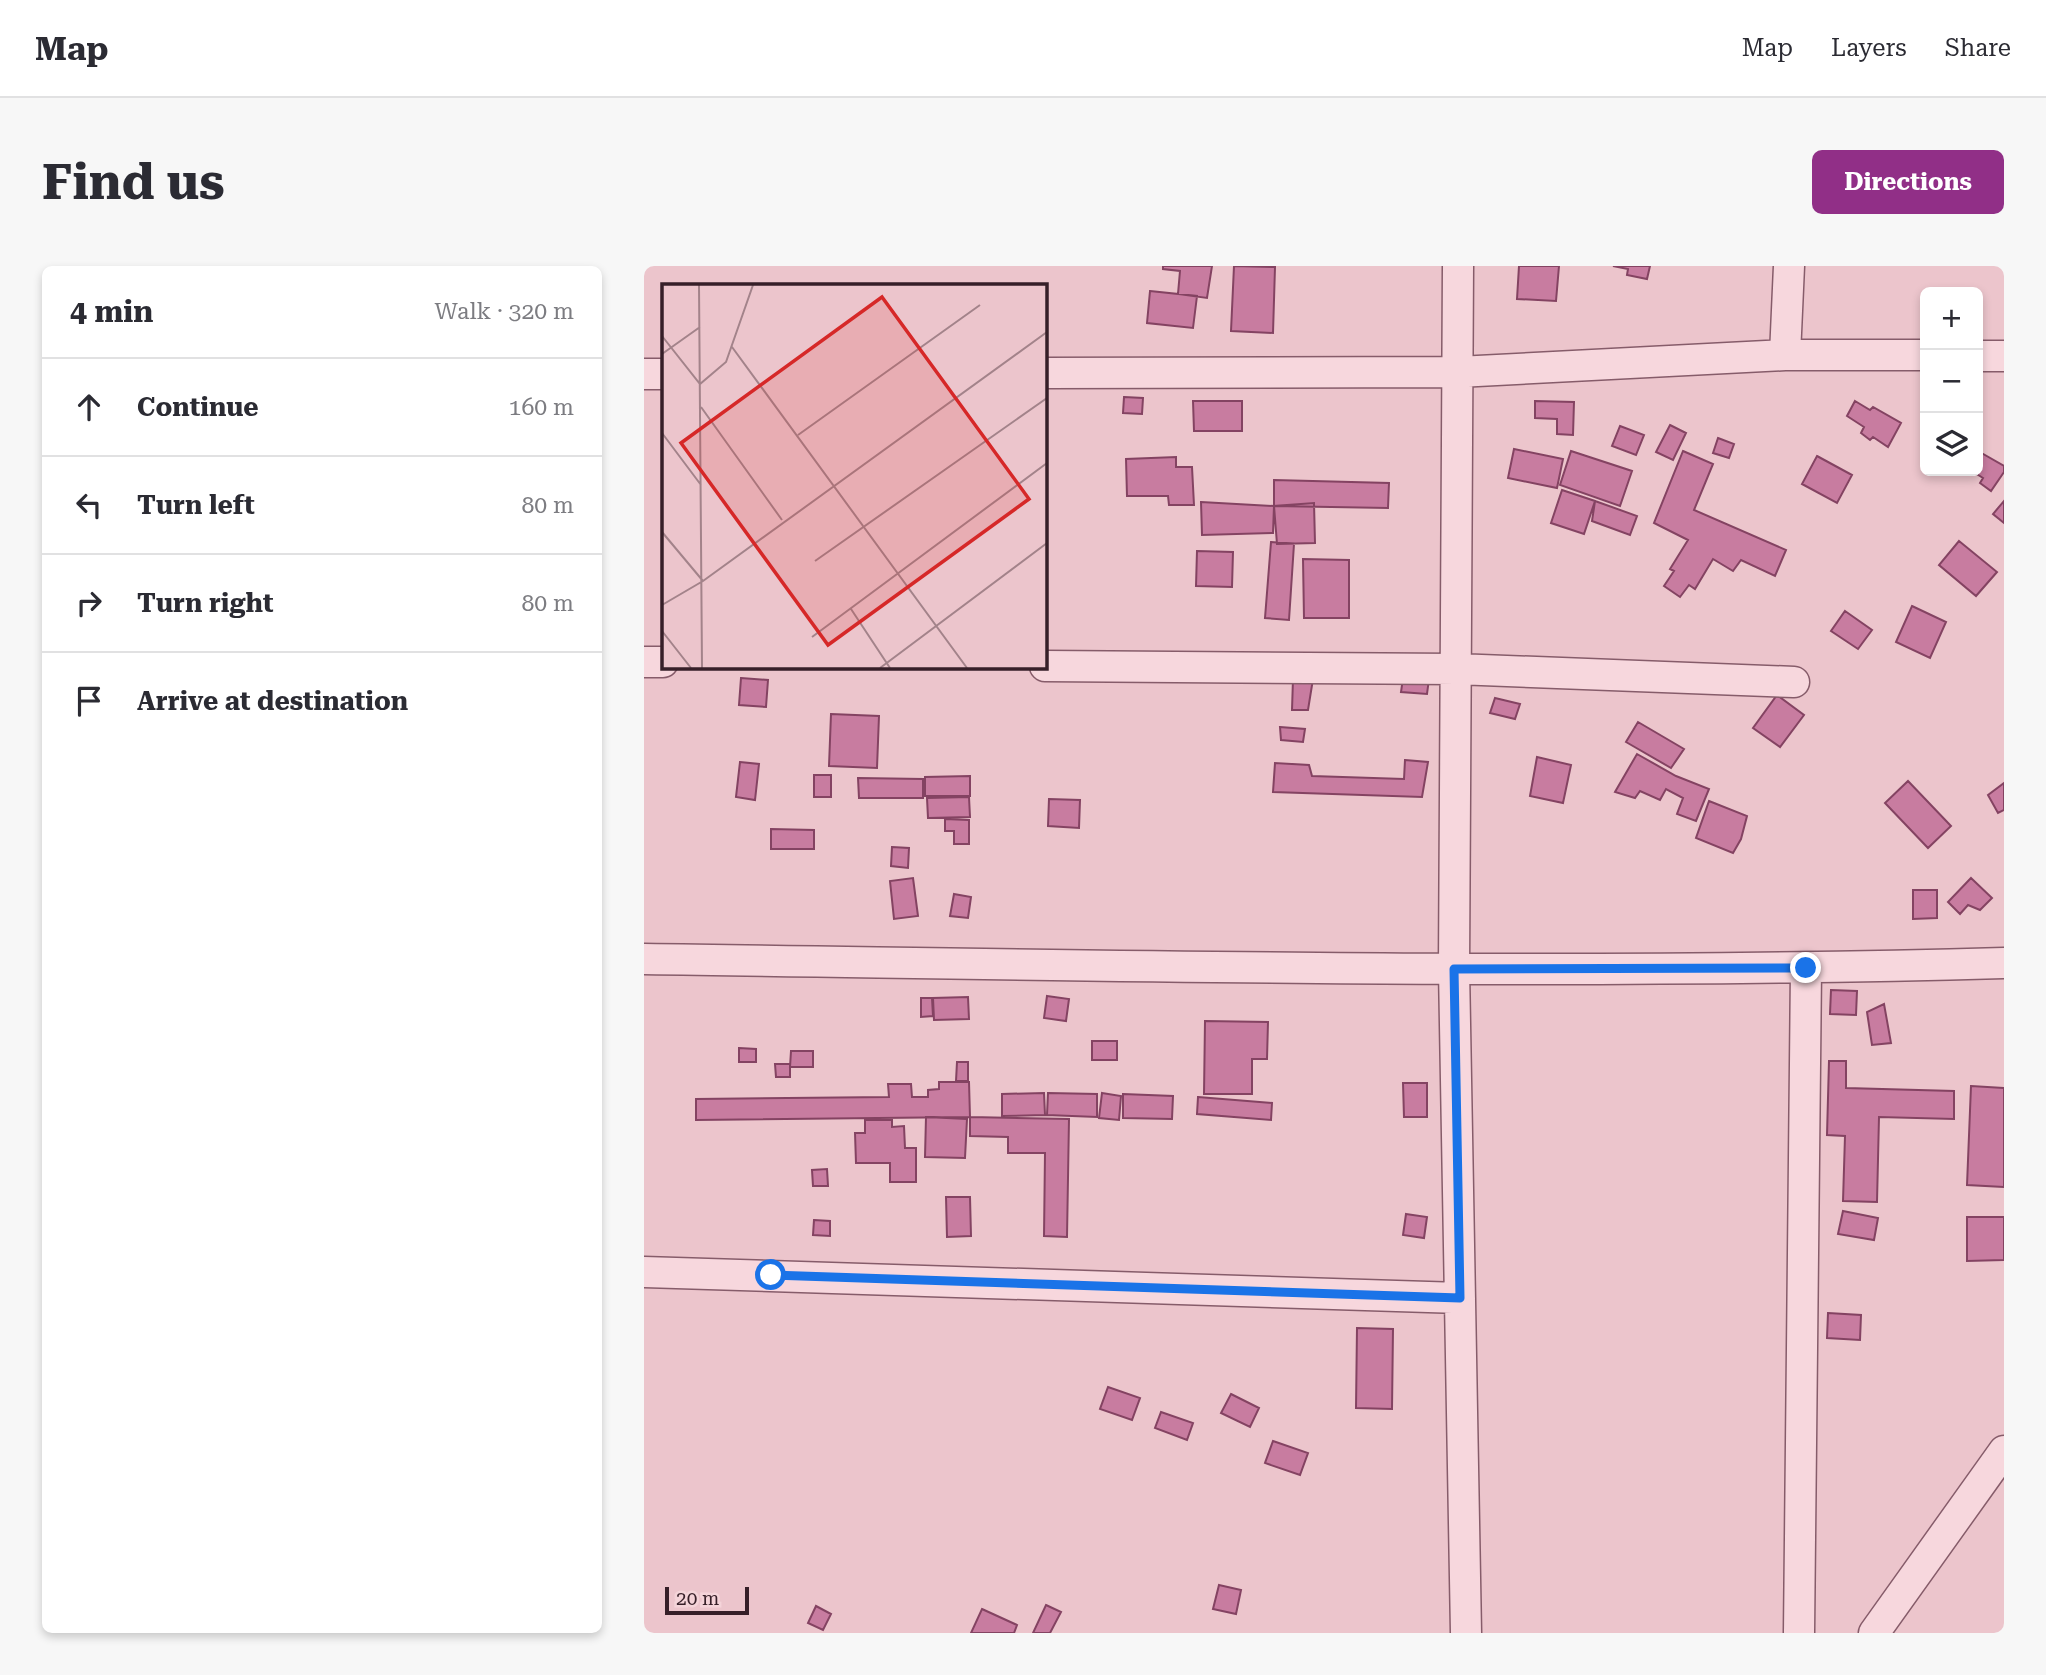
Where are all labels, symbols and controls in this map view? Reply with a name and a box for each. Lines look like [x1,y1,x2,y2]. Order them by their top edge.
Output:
text: Map [35,29,109,68]
text: Map [1742,34,1793,62]
text: Layers [1831,34,1907,62]
text: Share [1945,34,2011,62]
button: Directions [1812,150,2004,214]
text: Find us [42,154,225,211]
inset map [662,284,1046,668]
map controls [1920,287,1983,476]
button: + [1920,287,1983,350]
text: 4 min [70,294,153,329]
text: Walk · 320 m [435,298,574,325]
button: − [1920,350,1983,413]
icon: ahead [70,388,108,426]
text: Continue [137,392,259,422]
text: 160 m [509,394,574,421]
button: layers [1920,413,1983,476]
icon: left [70,486,108,524]
text: Turn left [137,490,255,520]
text: 80 m [521,492,574,519]
icon: right [70,584,108,622]
text: Turn right [137,588,273,618]
text: 80 m [521,590,574,617]
icon: arrive [70,682,108,720]
text: Arrive at destination [137,686,408,716]
route end [1790,952,1821,983]
route start [755,1259,786,1290]
scale bar [665,1584,749,1616]
text: 20 m [676,1587,719,1610]

